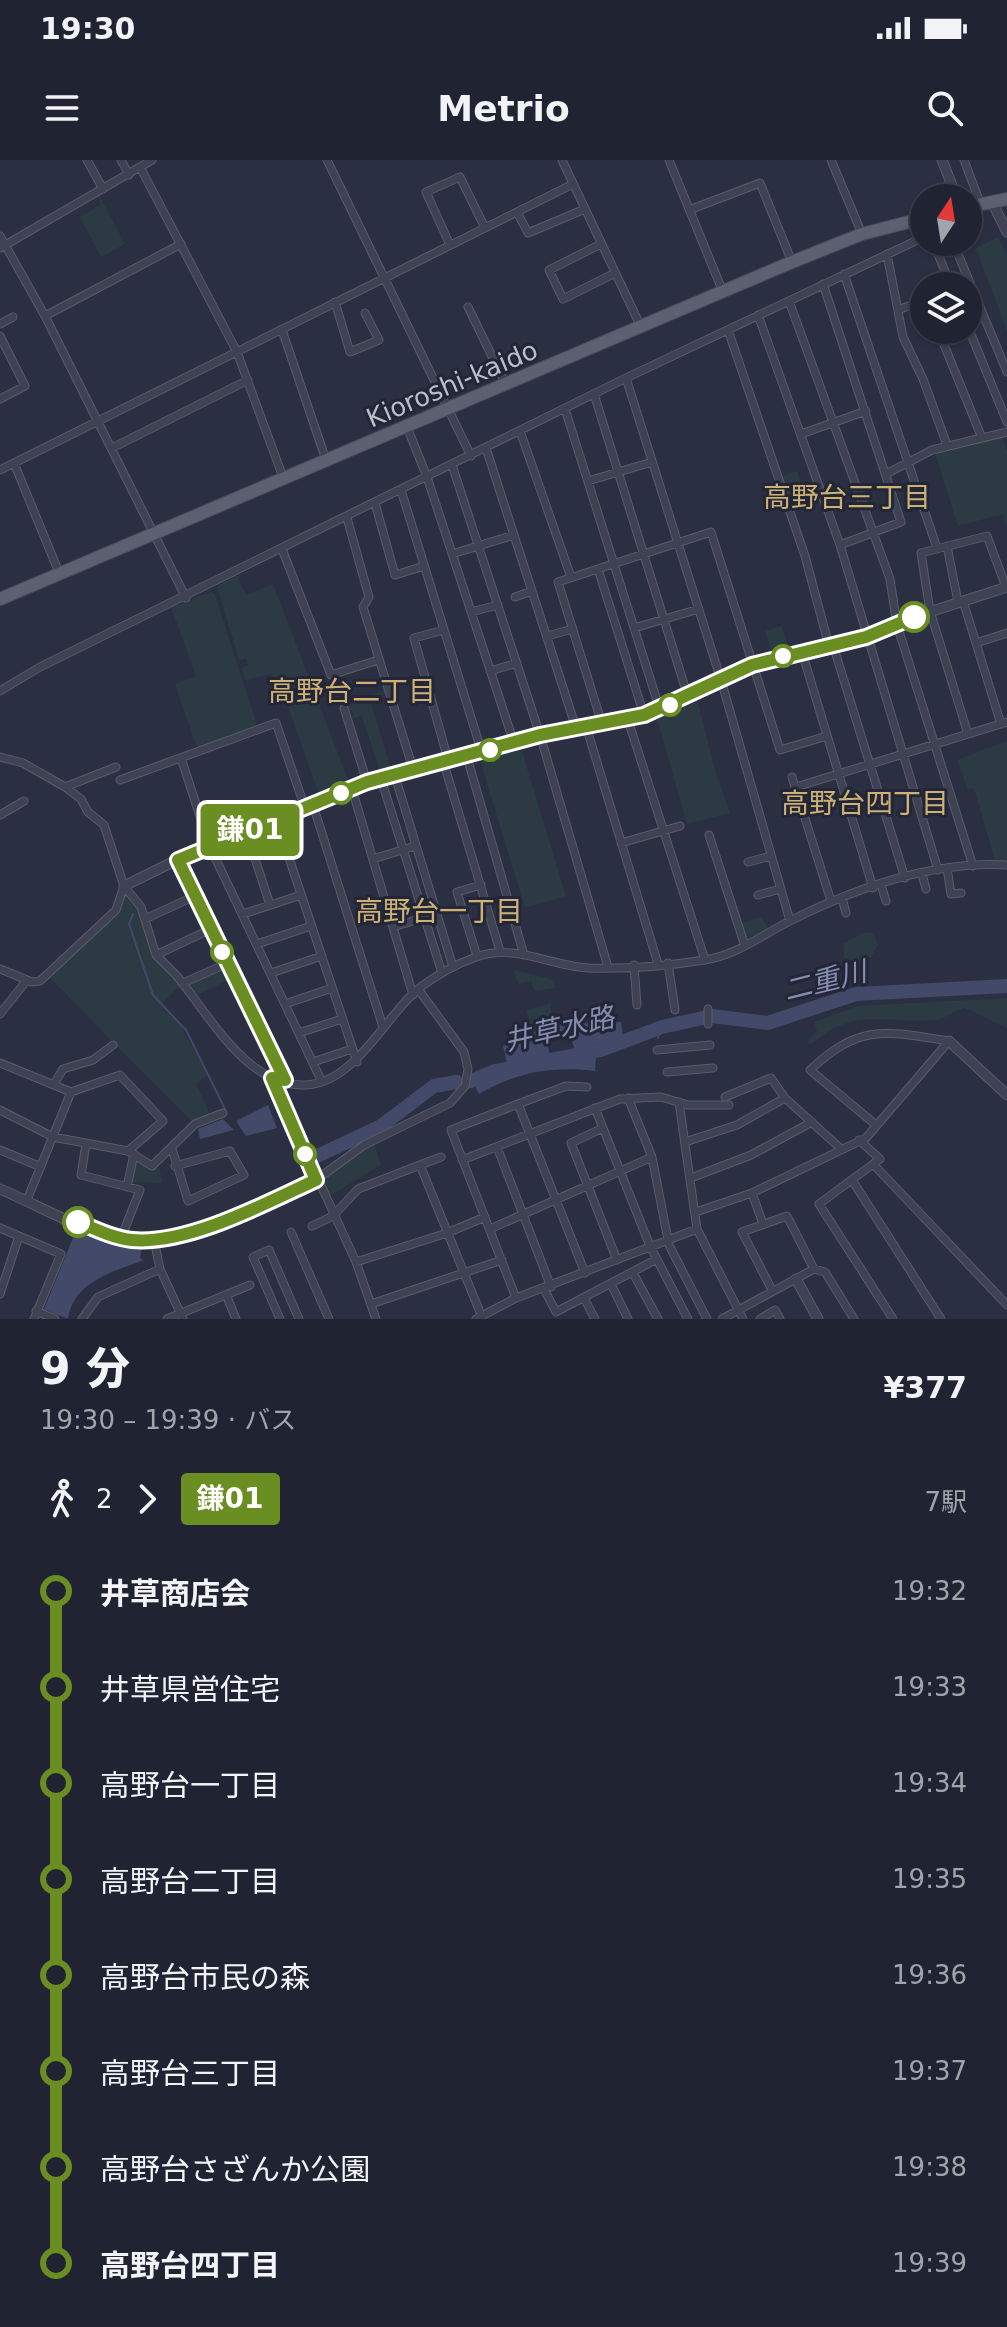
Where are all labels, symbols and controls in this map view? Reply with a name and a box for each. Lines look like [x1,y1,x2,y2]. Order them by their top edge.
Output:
text: 19:30 [40,11,136,46]
icon: menu [40,86,84,130]
icon: search [923,86,967,130]
text: Metrio [437,88,570,129]
north arrow [910,184,982,256]
map controls [910,184,982,344]
button: layers [910,272,982,344]
street label: Kioroshi-kaido [362,334,542,434]
district label: 高野台三丁目 [763,481,931,514]
unlabelled marker [899,602,929,632]
unlabelled marker [772,645,794,667]
district label: 高野台二丁目 [268,675,436,708]
unlabelled marker [659,694,681,716]
unlabelled marker [479,739,501,761]
unlabelled marker [330,782,352,804]
district label: 高野台四丁目 [781,787,949,820]
line badge: 鎌01 [204,804,296,856]
text: 鎌01 [217,813,283,846]
district label: 高野台一丁目 [355,895,523,928]
unlabelled marker [211,941,233,963]
water label: 二重川 [780,954,873,1007]
water label: 井草水路 [501,1000,619,1058]
unlabelled marker [294,1143,316,1165]
unlabelled marker [63,1207,93,1237]
text: 9 分 [40,1343,130,1394]
text: ¥377 [884,1370,967,1405]
text: 19:30 – 19:39 · バス [40,1405,296,1435]
icon: walk [40,1477,84,1521]
icon: forward [125,1477,169,1521]
text: 鎌01 [197,1482,264,1515]
text: 2 [96,1484,113,1514]
text: 7駅 [924,1487,967,1517]
text: 井草商店会 [100,1576,250,1611]
text: 19:32 [892,1576,967,1606]
text: 井草県営住宅 [100,1672,280,1707]
text: 19:33 [892,1672,967,1702]
text: 高野台一丁目 [100,1768,280,1803]
text: 19:34 [892,1768,967,1798]
text: 高野台二丁目 [100,1864,280,1899]
text: 19:35 [892,1864,967,1894]
text: 高野台市民の森 [100,1960,310,1995]
text: 19:36 [892,1960,967,1990]
text: 高野台三丁目 [100,2056,280,2091]
text: 19:37 [892,2056,967,2086]
text: 高野台さざんか公園 [100,2152,370,2187]
text: 19:38 [892,2152,967,2182]
text: 高野台四丁目 [100,2248,280,2283]
text: 19:39 [892,2248,967,2278]

